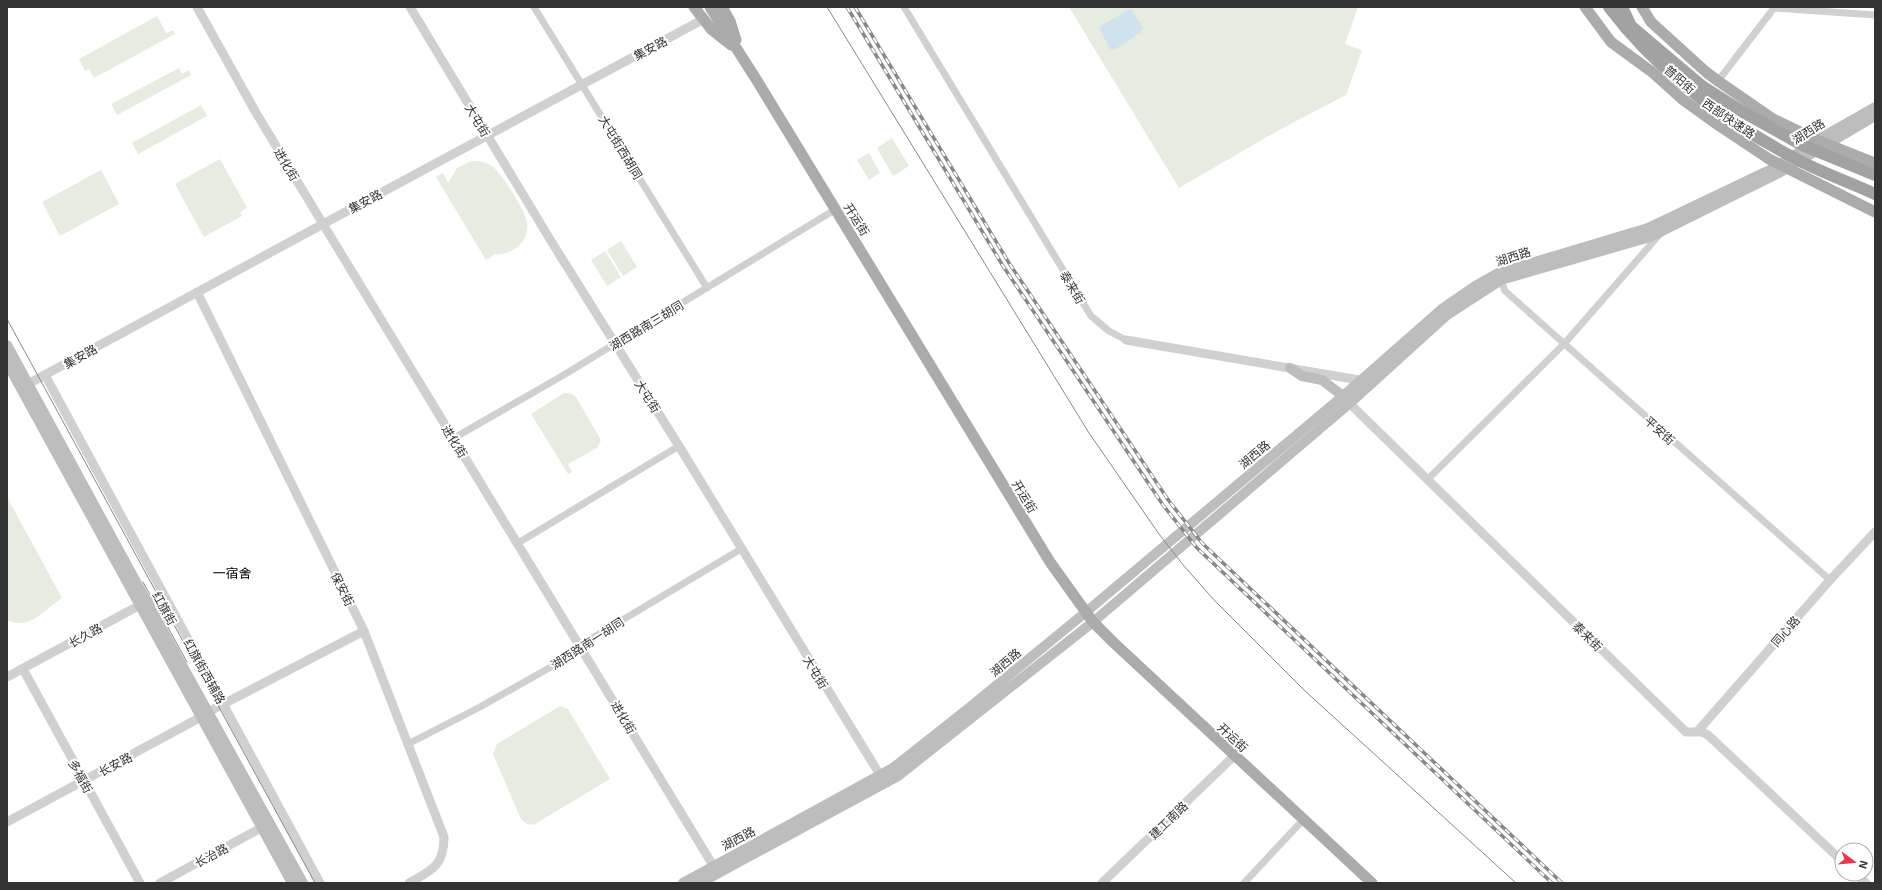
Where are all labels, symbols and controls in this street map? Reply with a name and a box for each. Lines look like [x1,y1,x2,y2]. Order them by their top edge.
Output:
street label: 集安路 [631,33,669,63]
street label: 普阳街 [1662,62,1698,96]
street label: 西部快速路 [1700,95,1758,141]
street label: 大屯街 [463,101,493,139]
street label: 大屯街西胡同 [596,113,646,181]
street label: 湖西路 [1789,116,1827,146]
street label: 进化街 [272,145,302,183]
street label: 集安路 [346,186,384,216]
street label: 开运街 [842,200,872,238]
street label: 湖西路 [1494,244,1532,268]
street label: 泰来街 [1058,268,1088,306]
street label: 湖西路南三胡同 [606,297,686,353]
street label: 集安路 [61,341,99,371]
street label: 大屯街 [633,377,663,415]
street label: 平安街 [1642,413,1678,447]
street label: 进化街 [440,422,470,460]
street label: 湖西路 [1236,437,1272,471]
street label: 开运街 [1010,477,1040,515]
district label: 一宿舍 [212,565,252,581]
street label: 保安街 [329,570,357,608]
street label: 红旗街 [150,589,180,627]
street label: 同心路 [1768,613,1802,649]
street label: 湖西路南一胡同 [548,614,626,672]
street label: 泰来街 [1570,618,1606,654]
street label: 长久路 [66,620,104,650]
street label: 红旗街西辅路 [181,636,229,706]
street label: 湖西路 [987,645,1023,679]
street label: 大屯街 [801,653,831,691]
street label: 进化街 [609,698,639,736]
street label: 开运街 [1215,720,1251,754]
street label: 长安路 [96,749,134,779]
street label: 多福街 [66,757,96,795]
street label: 建工南路 [1146,798,1190,842]
street label: 湖西路 [719,823,757,853]
street label: 长治路 [192,840,230,870]
north arrow [1834,842,1874,882]
text: N [1857,859,1871,871]

